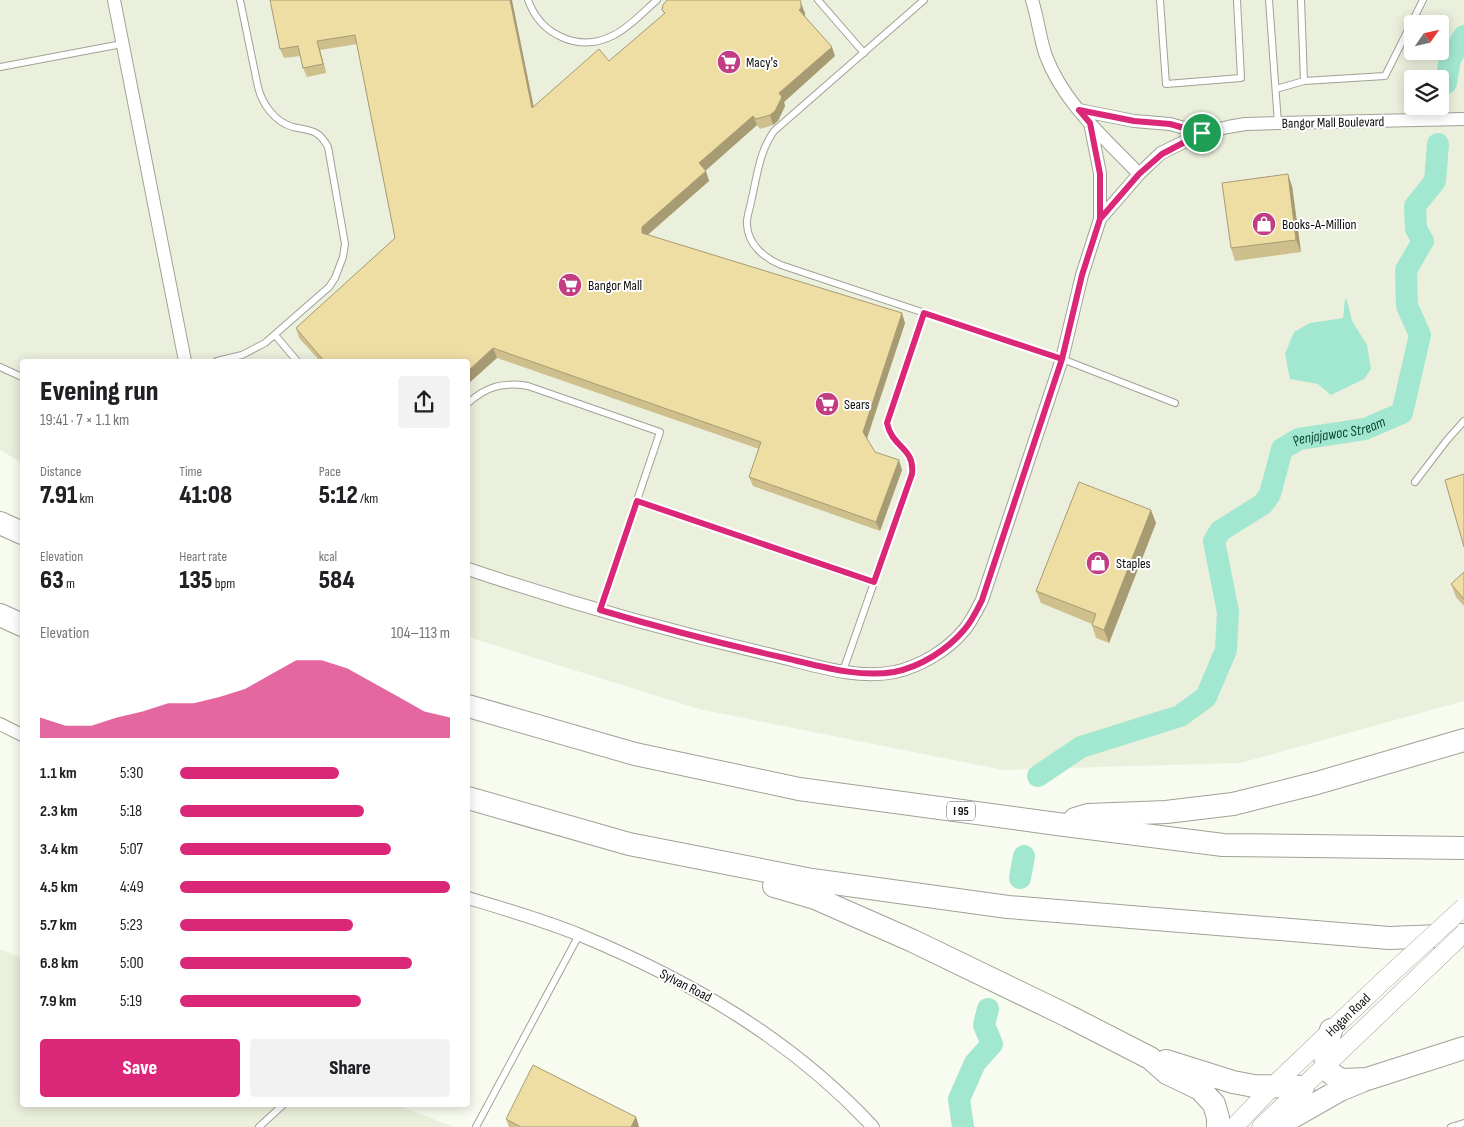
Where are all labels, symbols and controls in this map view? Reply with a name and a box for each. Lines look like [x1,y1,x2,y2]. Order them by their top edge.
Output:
north arrow [1404,15,1449,60]
map controls [1404,15,1449,115]
supermarket icon: Macy's [716,49,742,75]
place label: Macy's [746,54,778,71]
button: layers [1404,70,1449,115]
pin [1181,112,1223,154]
street label: Bangor Mall Boulevard [1282,113,1385,132]
icon: arrive [1188,119,1216,147]
shop icon: Books-A-Million [1251,211,1277,237]
place label: Books-A-Million [1282,216,1357,233]
supermarket icon: Bangor Mall [557,272,583,298]
place label: Bangor Mall [588,277,642,294]
text: Evening run [40,375,158,408]
button: share [398,376,450,428]
supermarket icon: Sears [814,391,840,417]
place label: Sears [844,396,870,413]
text: 19:41 · 7 × 1.1 km [40,411,129,430]
water label: Penjajawoc Stream [1289,412,1389,451]
text: Distance [40,463,81,480]
text: Time [179,463,202,480]
text: Pace [319,463,341,480]
text: 7.91 [40,480,77,511]
text: 41:08 [179,480,232,511]
text: 5:12 [319,480,358,511]
text: km [77,490,94,507]
text: /km [358,490,378,507]
text: Elevation [40,548,83,565]
text: Heart rate [179,548,227,565]
text: kcal [319,548,337,565]
shop icon: Staples [1085,550,1111,576]
place label: Staples [1116,555,1151,572]
text: 63 [40,565,64,596]
text: 135 [179,565,212,596]
text: 584 [319,565,355,596]
text: m [64,575,75,592]
text: bpm [212,575,235,592]
text: Elevation [40,624,89,643]
text: 104–113 m [391,624,450,643]
text: 1.1 km [40,764,77,783]
text: 5:30 [120,764,143,783]
road number: I 95 [947,801,975,820]
text: 2.3 km [40,802,78,821]
text: 5:18 [120,802,142,821]
text: 3.4 km [40,840,78,859]
text: 5:07 [120,840,143,859]
text: 4.5 km [40,878,78,897]
text: 4:49 [120,878,144,897]
text: 5.7 km [40,916,77,935]
text: 5:23 [120,916,143,935]
text: 6.8 km [40,954,78,973]
text: 5:00 [120,954,144,973]
street label: Sylvan Road [657,965,715,1006]
street label: Hogan Road [1322,990,1374,1040]
text: 7.9 km [40,992,76,1011]
text: 5:19 [120,992,142,1011]
button: Save [40,1039,240,1097]
button: Share [250,1039,450,1097]

